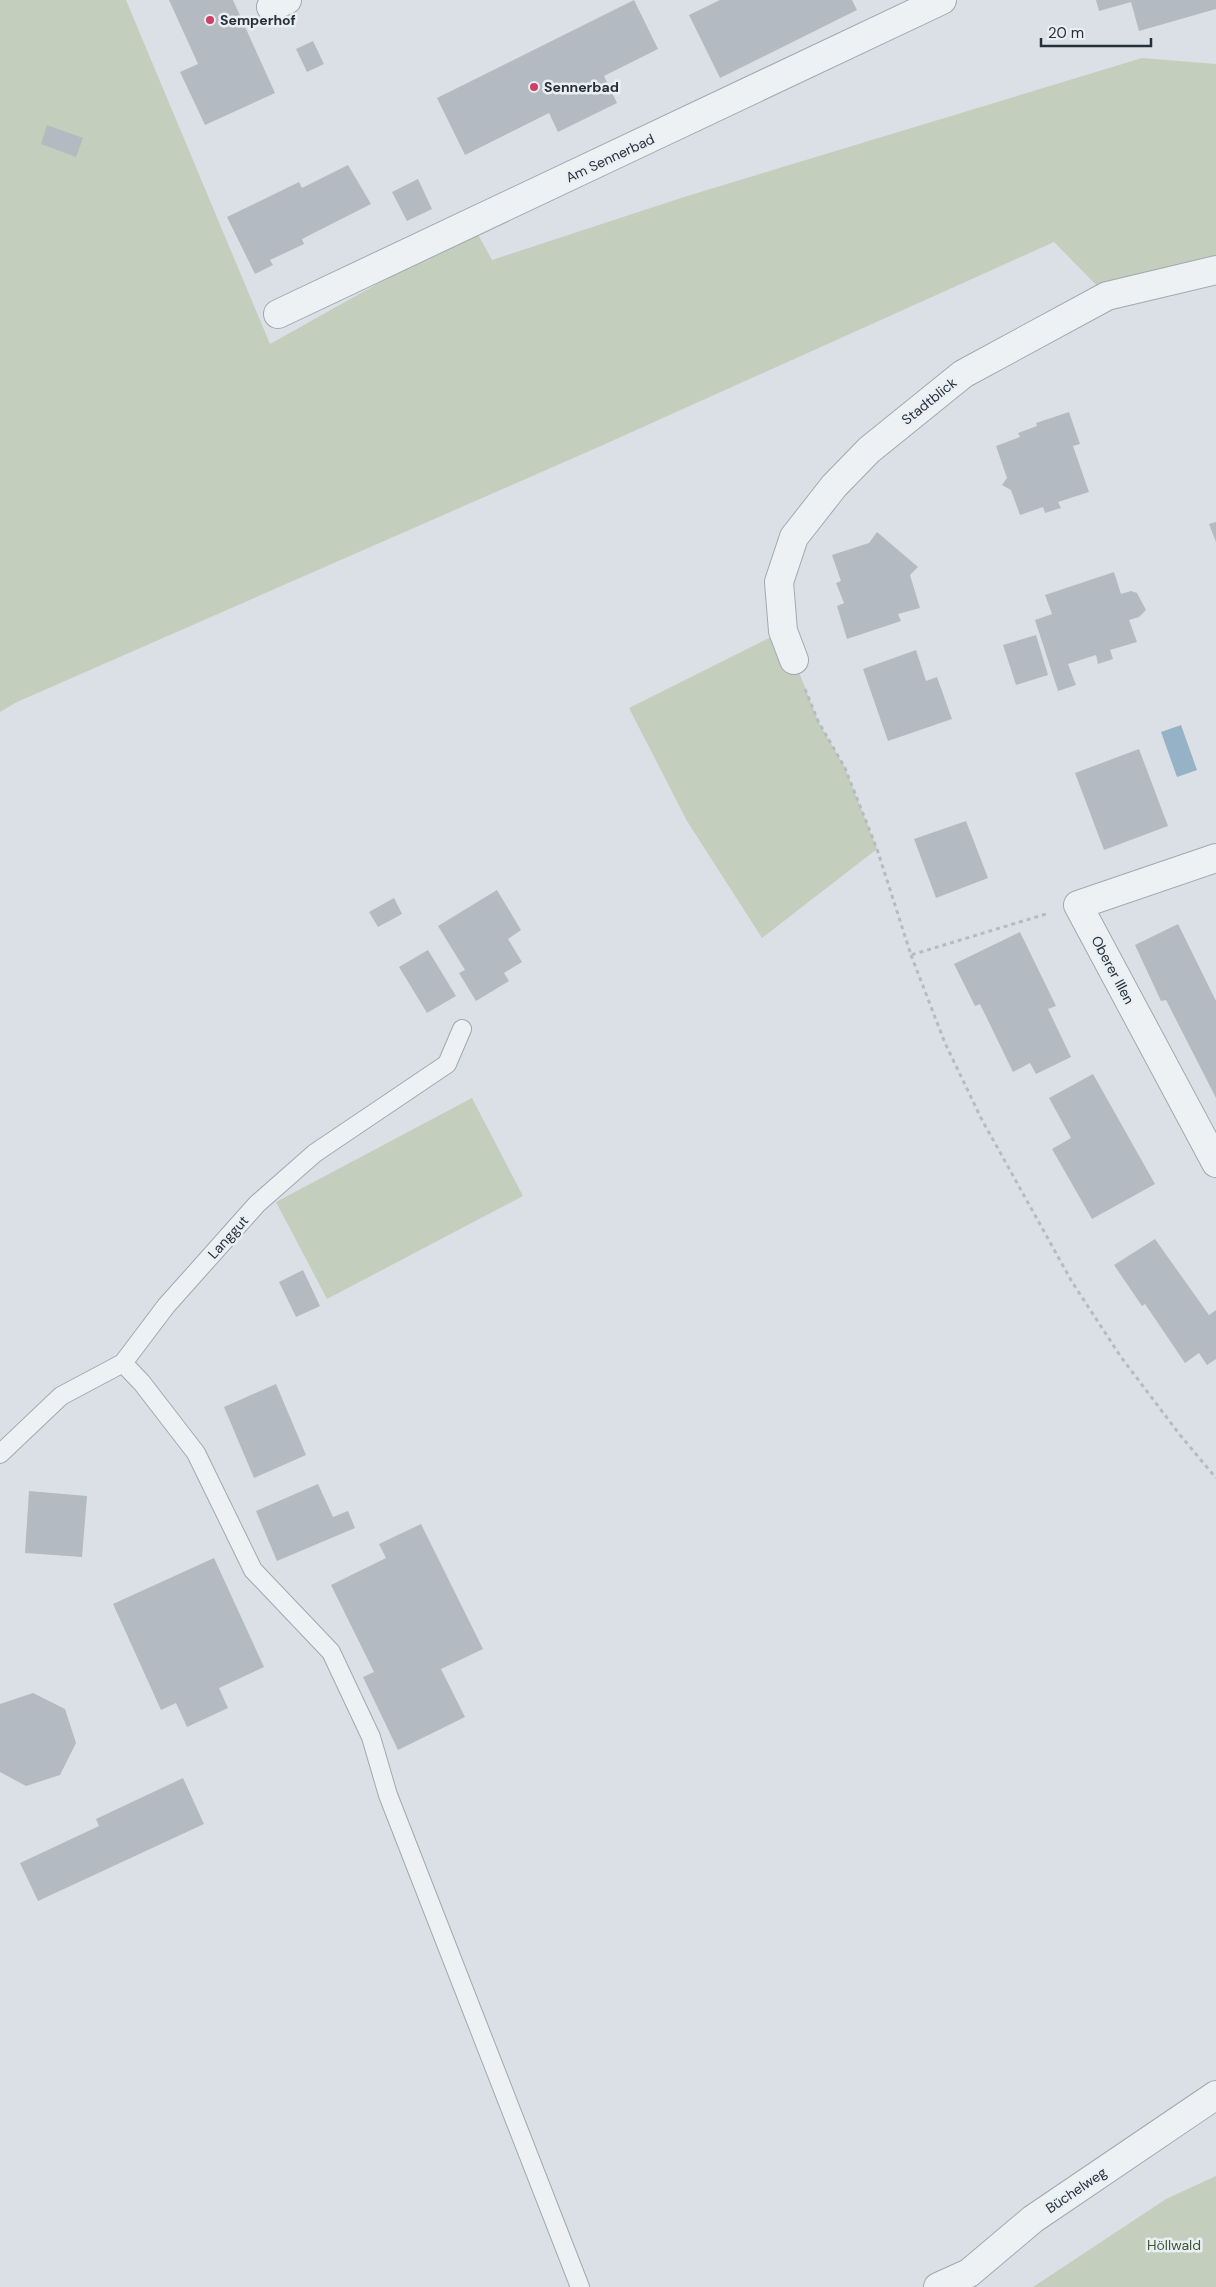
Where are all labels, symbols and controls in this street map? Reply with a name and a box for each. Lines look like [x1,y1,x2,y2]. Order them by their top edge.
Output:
place label: Semperhof [220,11,296,29]
marker: Semperhof [204,14,216,26]
scale bar [1041,15,1151,47]
text: 20 m [1048,23,1084,43]
place label: Sennerbad [544,78,619,96]
marker: Sennerbad [528,81,540,93]
street label: Am Sennerbad [563,130,657,186]
street label: Stadtblick [898,373,960,429]
street label: Oberer Illen [1087,933,1139,1007]
street label: Langgut [204,1212,252,1262]
street label: Büchelweg [1042,2163,1110,2217]
park label: Höllwald [1147,2236,1201,2254]

